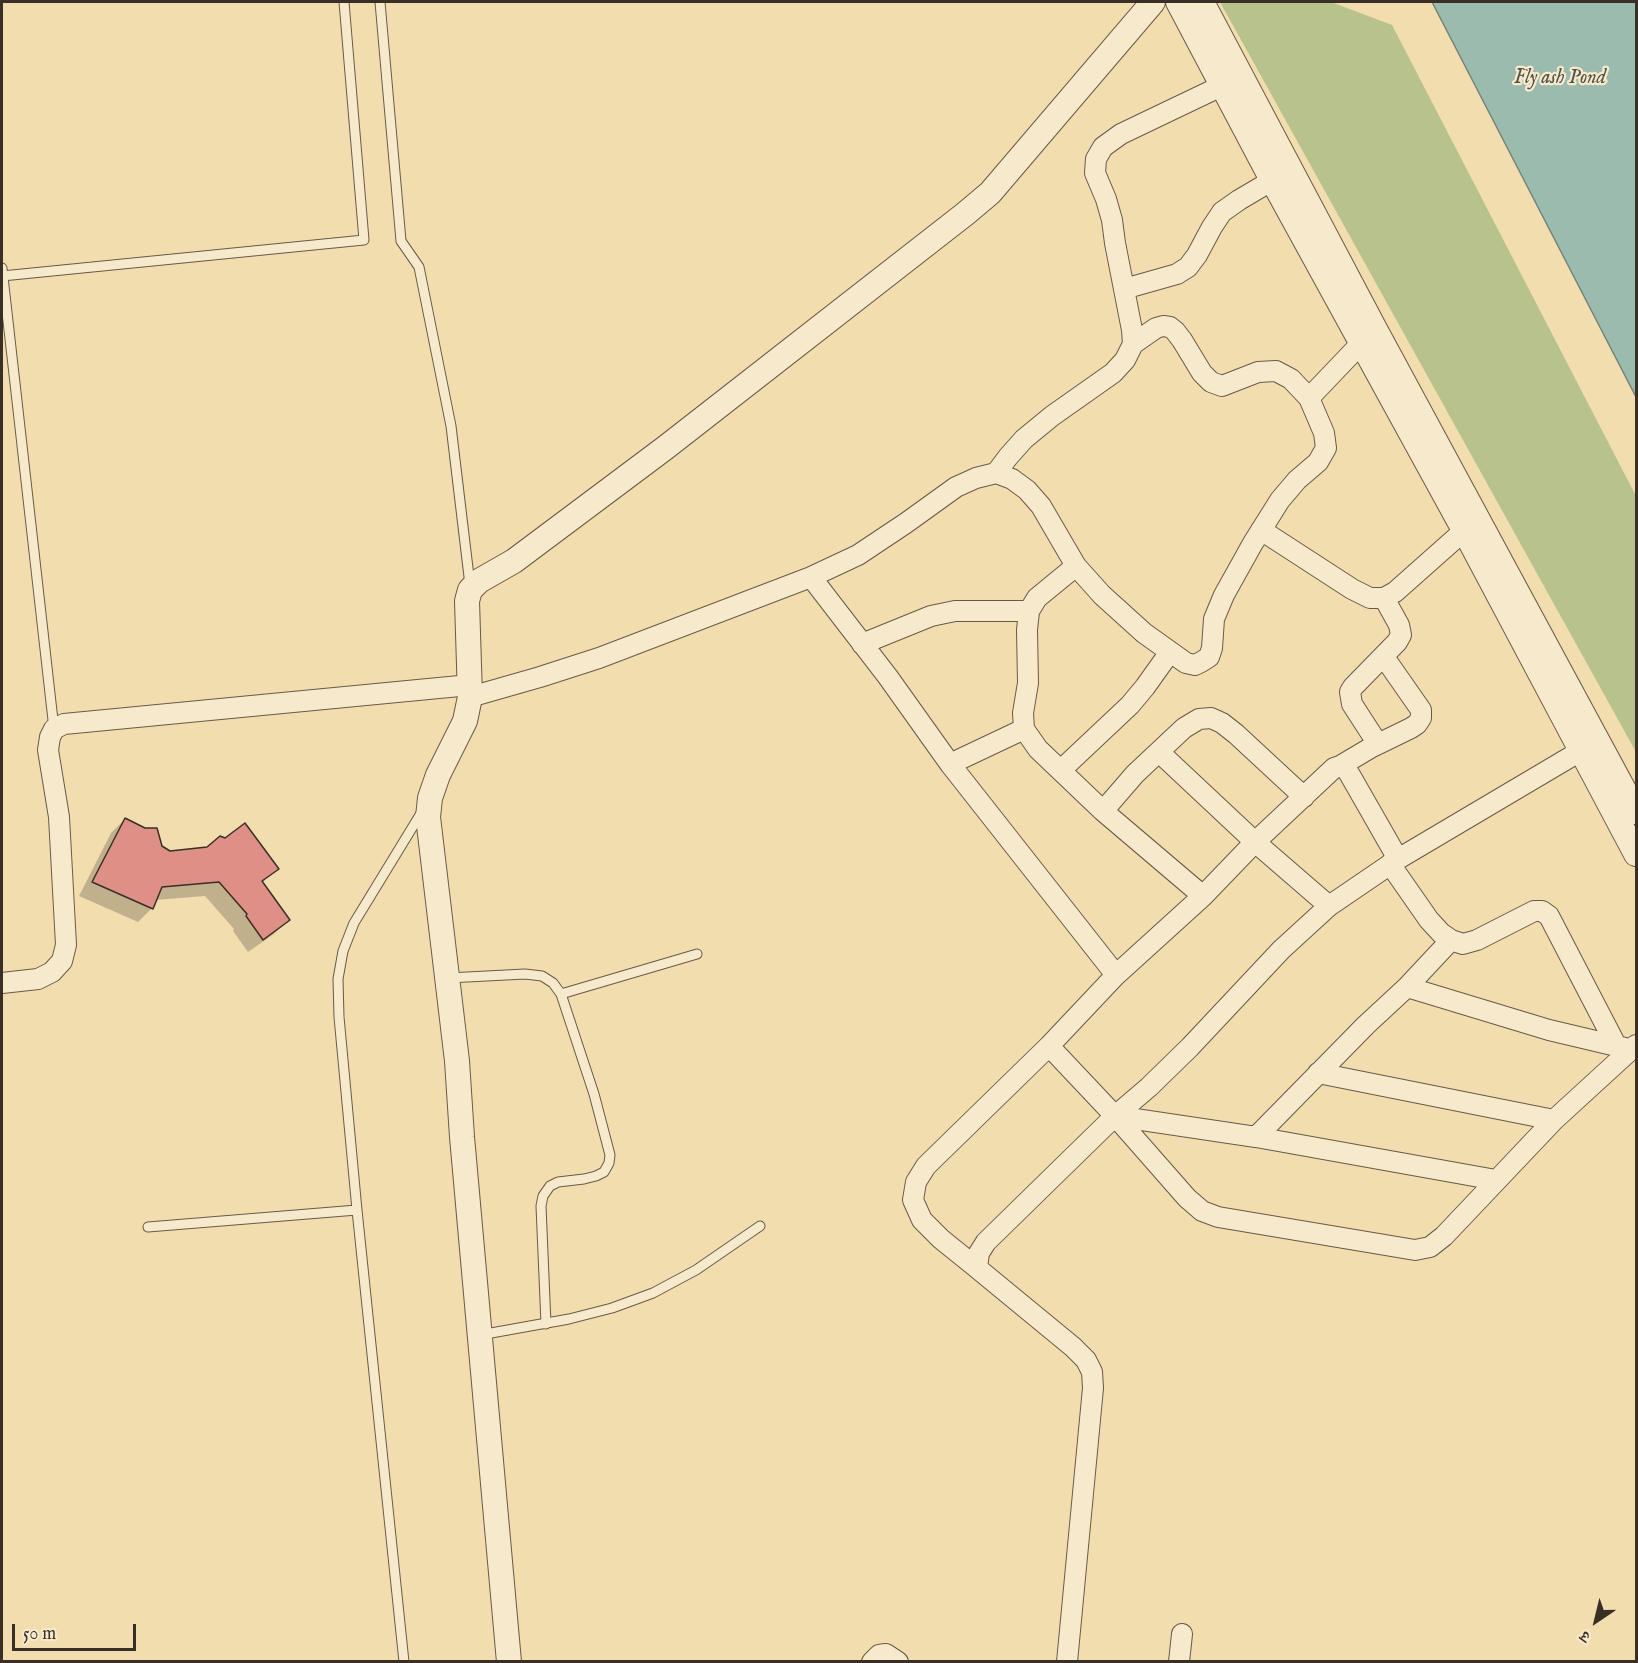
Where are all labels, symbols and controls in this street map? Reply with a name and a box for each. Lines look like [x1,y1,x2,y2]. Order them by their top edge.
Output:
water label: Fly ash Pond [1514,67,1606,91]
north arrow [1566,1591,1626,1651]
scale bar [15,1612,140,1650]
text: 50 m [23,1623,56,1646]
text: उ [1577,1625,1595,1646]

